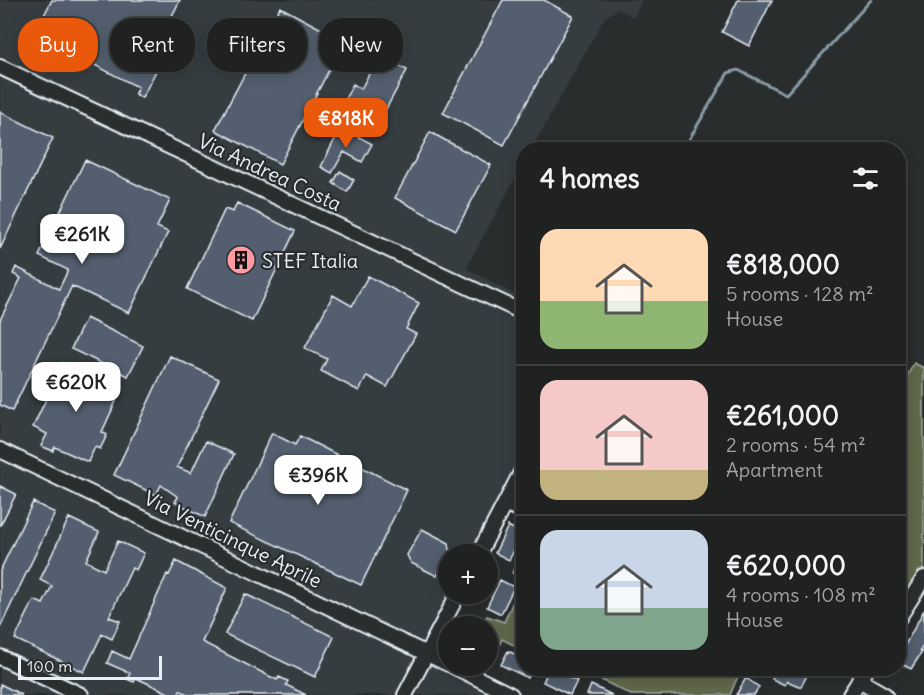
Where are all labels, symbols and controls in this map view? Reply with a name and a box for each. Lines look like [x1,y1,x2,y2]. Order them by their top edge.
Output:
chip: Buy [18,18,98,72]
chip: Rent [110,18,195,72]
chip: Filters [207,18,307,72]
chip: New [319,18,403,72]
pin: €818K [304,98,388,149]
text: €818K [318,105,374,130]
street label: Via Andrea Costa [194,128,346,216]
text: 4 homes [540,162,639,195]
icon: filters [849,162,882,195]
pin: €261K [40,214,124,265]
text: €261K [54,221,110,246]
building icon: STEF Italia [225,244,257,276]
place label: STEF Italia [262,248,358,273]
text: €818,000 [726,248,840,281]
icon: home [588,253,660,325]
text: 5 rooms · 128 m² [726,281,874,306]
text: House [726,306,783,331]
pin: €620K [34,362,118,413]
text: €620K [46,369,106,394]
text: €261,000 [726,399,839,432]
icon: home [588,404,660,476]
text: 2 rooms · 54 m² [726,432,866,457]
pin: €396K [276,455,360,506]
text: Apartment [726,457,823,482]
text: €396K [288,462,348,487]
street label: Via Venticinque Aprile [140,485,326,593]
map controls [438,544,498,676]
button: + [438,544,498,604]
text: €620,000 [726,549,846,582]
icon: home [588,554,660,626]
text: 4 rooms · 108 m² [726,582,876,607]
text: House [726,607,783,632]
button: − [438,616,498,676]
scale bar [18,653,162,680]
text: 100 m [27,656,72,676]

